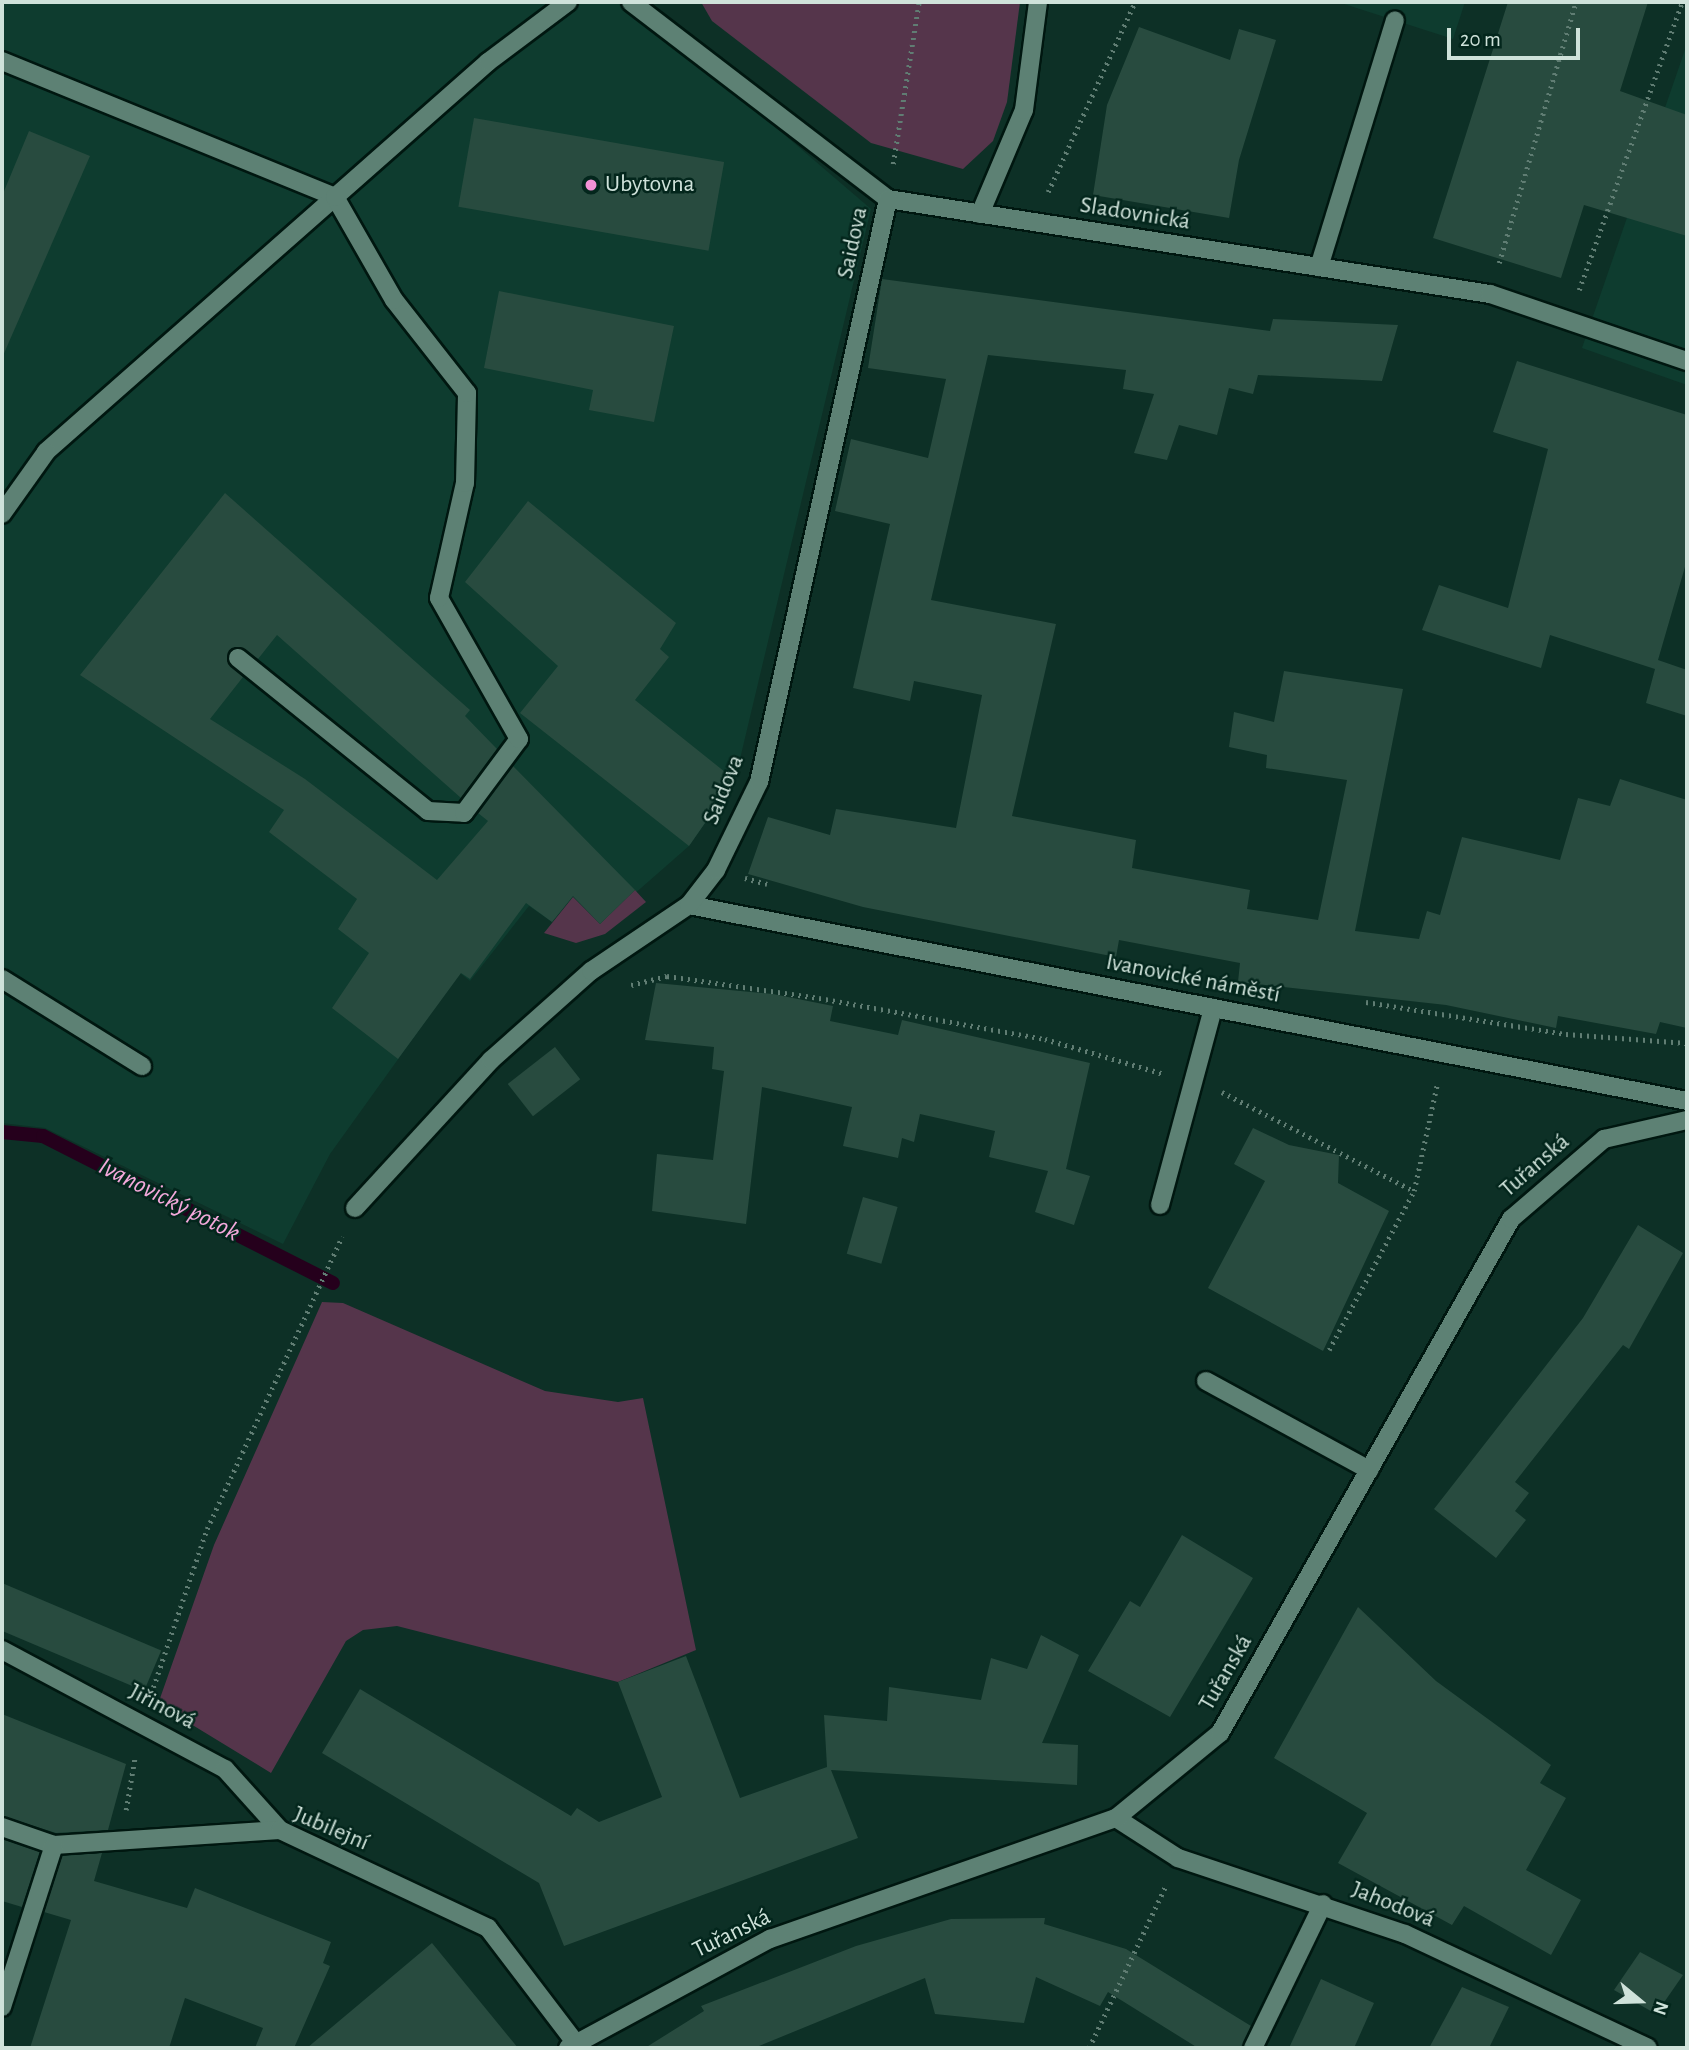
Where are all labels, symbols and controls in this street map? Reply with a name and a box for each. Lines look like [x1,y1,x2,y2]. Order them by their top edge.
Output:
scale bar [1451,14,1584,58]
text: 20 m [1460,29,1501,50]
place label: Ubytovna [605,171,695,199]
marker: Ubytovna [583,177,599,193]
street label: Sladovnická [1078,191,1192,237]
street label: Saidova [831,205,875,281]
street label: Saidova [697,751,751,829]
street label: Ivanovické náměstí [1103,948,1283,1010]
street label: Tuřanská [1494,1128,1576,1204]
water label: Ivanovický potok [93,1151,245,1249]
street label: Tuřanská [1193,1630,1259,1716]
street label: Jiřinová [124,1678,200,1736]
street label: Jubilejní [289,1800,373,1858]
street label: Jahodová [1347,1875,1439,1935]
street label: Tuřanská [688,1903,776,1965]
north arrow [1605,1966,1675,2036]
text: N [1649,1999,1671,2017]

